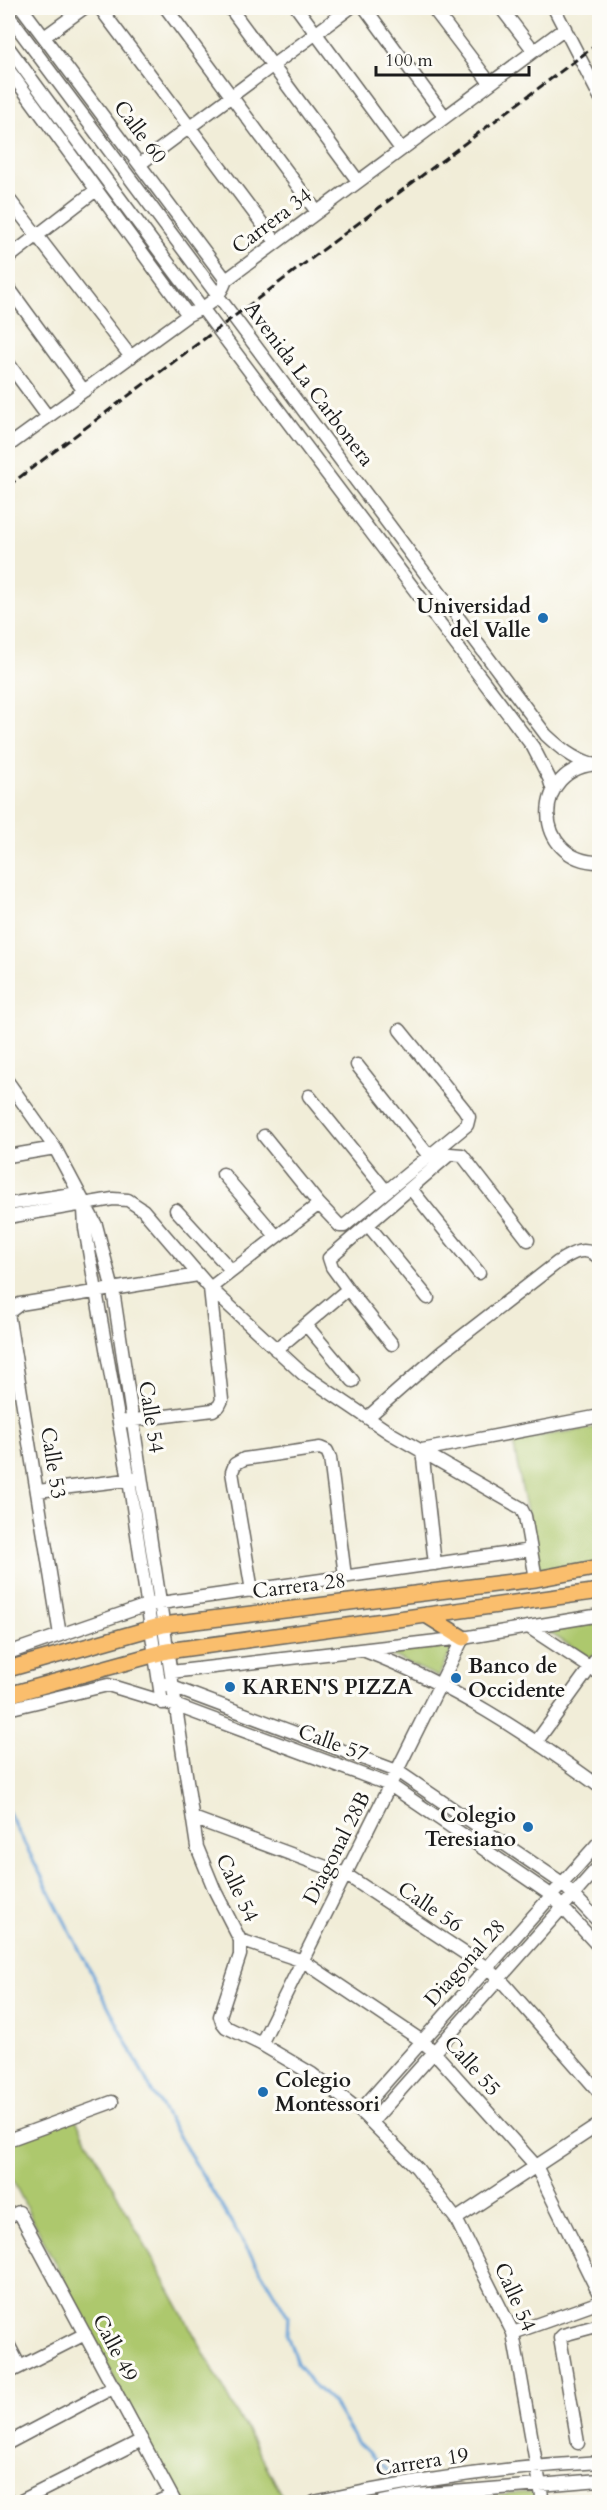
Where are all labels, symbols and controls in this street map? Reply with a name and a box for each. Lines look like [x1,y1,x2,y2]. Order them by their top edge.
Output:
scale bar [376,39,529,77]
text: 100 m [385,48,433,73]
street label: Calle 60 [107,94,173,170]
street label: Carrera 34 [226,181,318,261]
street label: Avenida La Carbonera [237,295,381,473]
place label: Universidad del Valle [417,592,531,645]
marker: Universidad del Valle [536,611,550,625]
street label: Calle 54 [131,1379,171,1455]
street label: Calle 53 [33,1425,73,1501]
street label: Carrera 28 [251,1566,347,1606]
place label: Banco de Occidente [468,1652,565,1705]
marker: Banco de Occidente [449,1671,463,1685]
place label: KAREN'S PIZZA [242,1673,413,1702]
marker: KAREN'S PIZZA [223,1680,237,1694]
street label: Calle 57 [294,1717,372,1769]
street label: Diagonal 28B [296,1787,378,1909]
place label: Colegio Teresiano [425,1801,516,1854]
marker: Colegio Teresiano [521,1820,535,1834]
street label: Calle 54 [209,1849,266,1927]
street label: Calle 56 [392,1875,468,1939]
street label: Diagonal 28 [418,1913,512,2013]
street label: Calle 55 [437,2029,507,2103]
place label: Colegio Montessori [275,2066,380,2119]
marker: Colegio Montessori [256,2085,270,2099]
street label: Calle 54 [487,2258,543,2336]
street label: Calle 49 [85,2309,145,2387]
street label: Carrera 19 [373,2440,471,2484]

